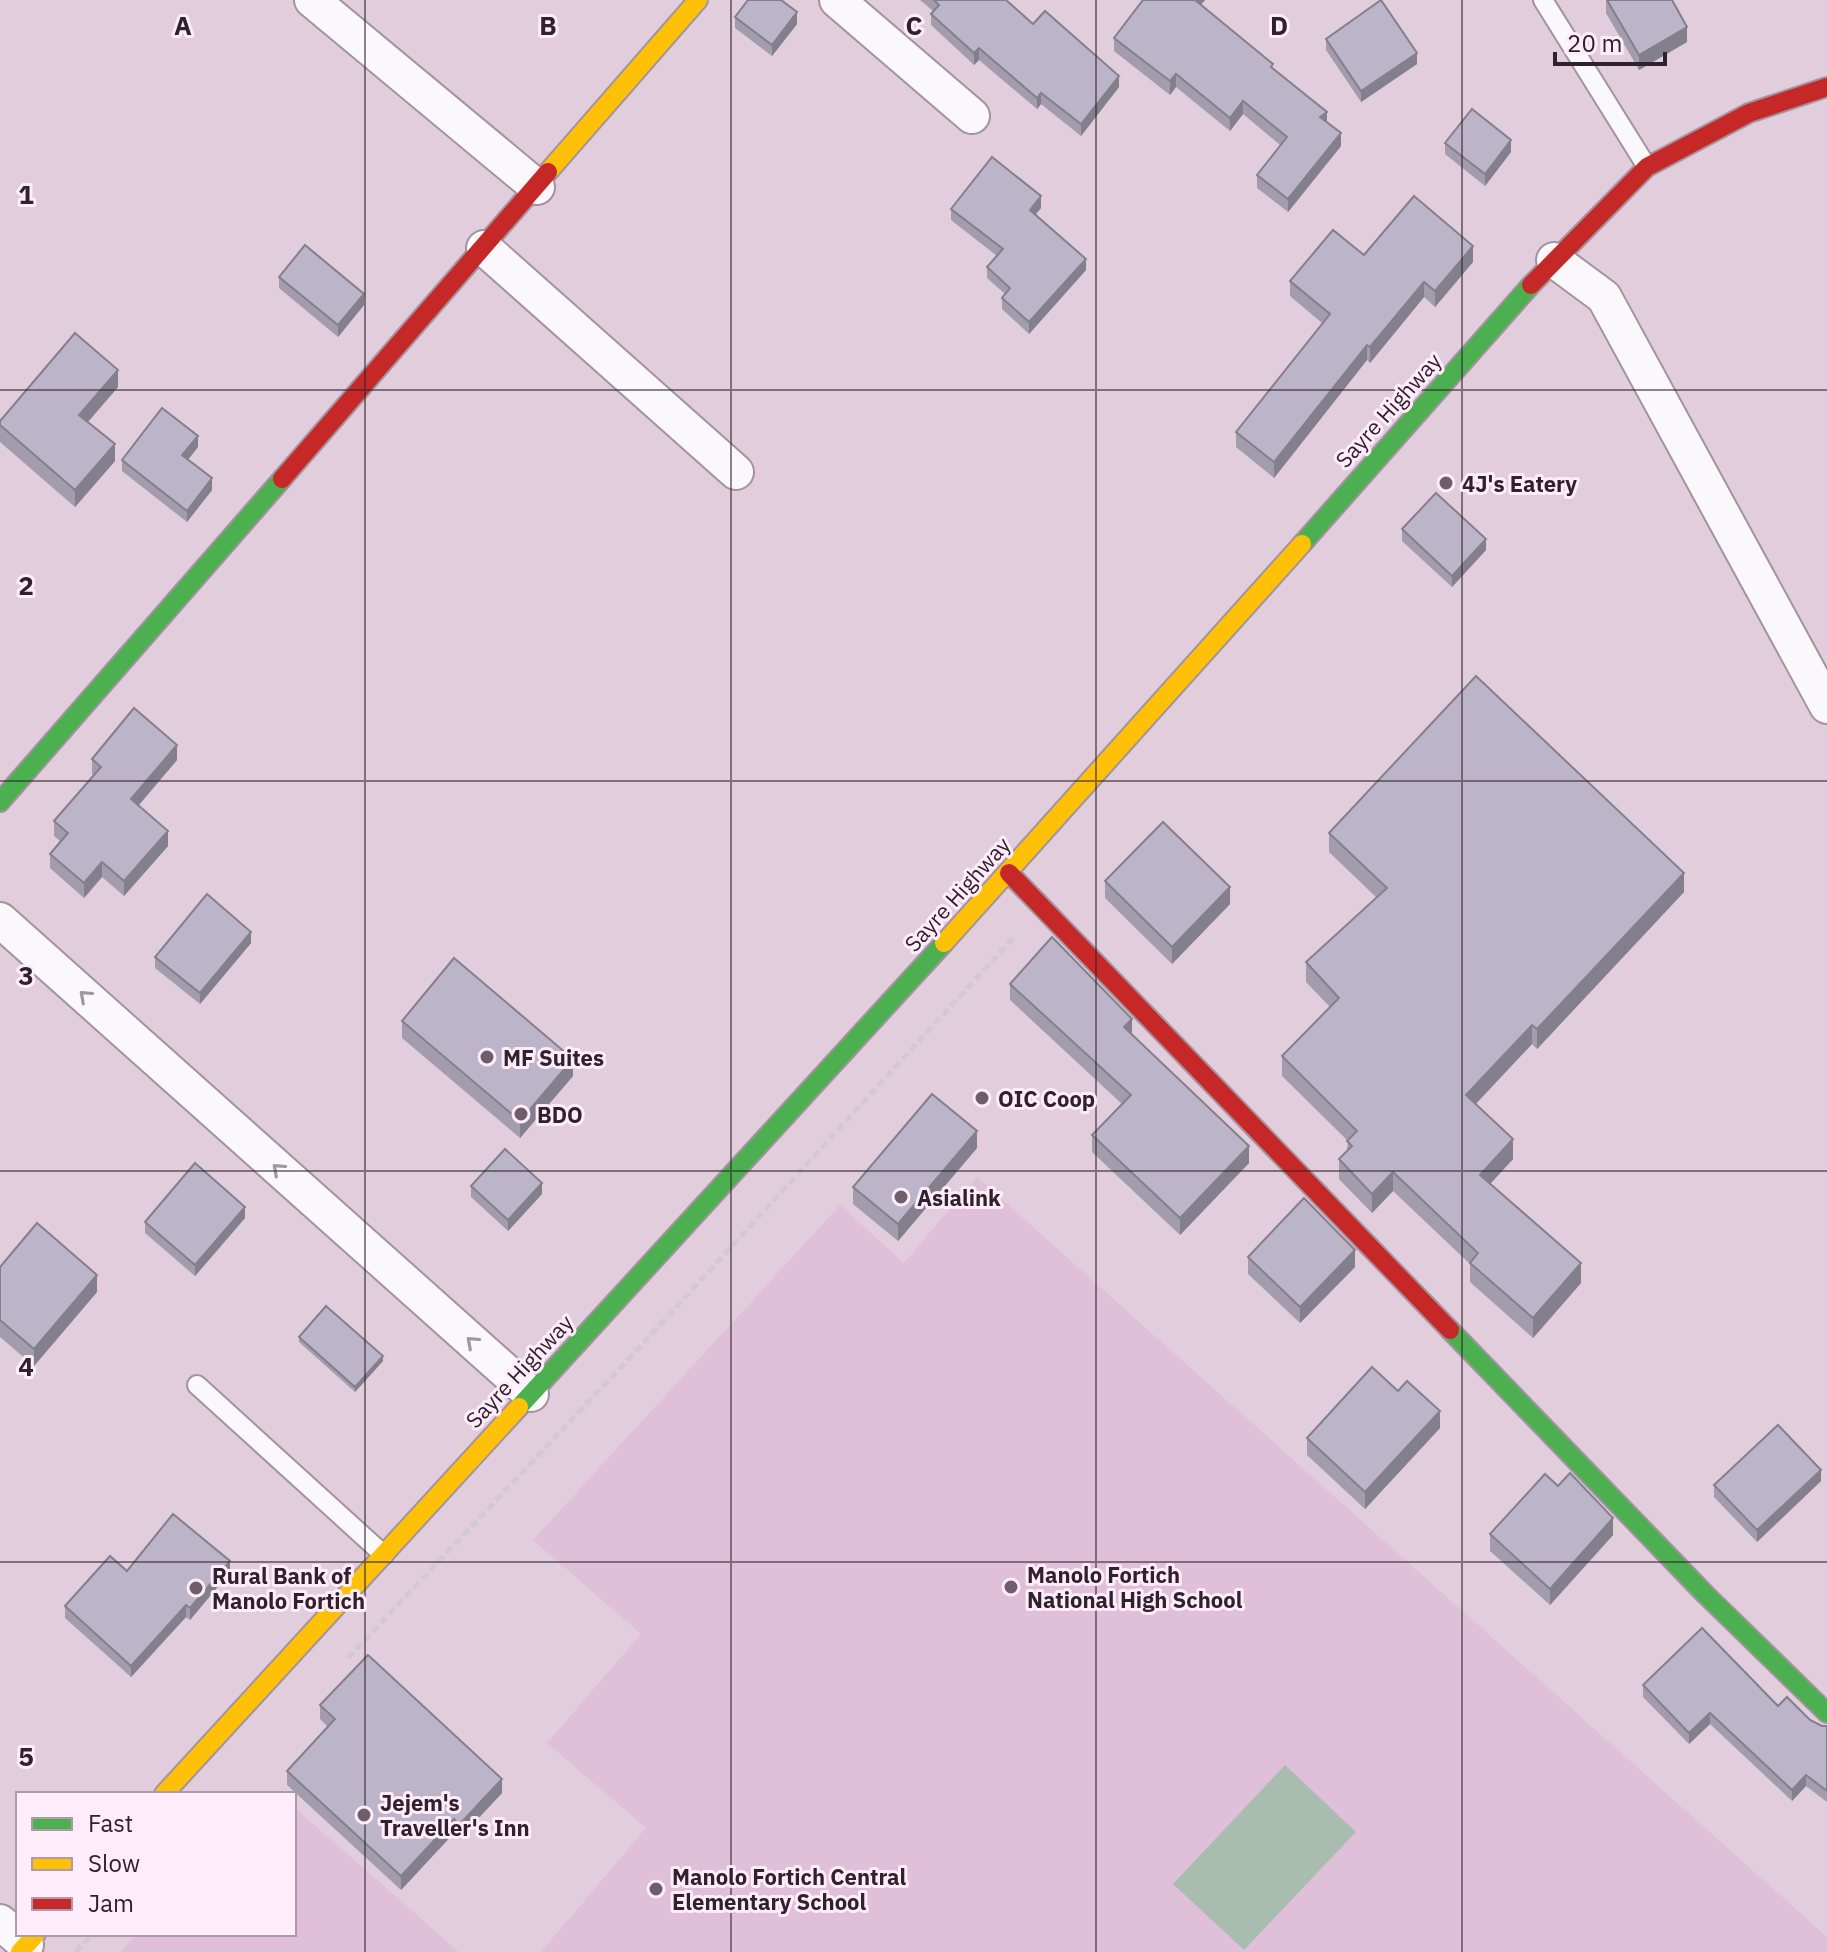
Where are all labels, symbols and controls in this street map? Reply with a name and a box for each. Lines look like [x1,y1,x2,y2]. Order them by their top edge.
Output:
text: A [174,8,192,42]
text: B [539,8,557,42]
text: C [906,8,923,42]
text: D [1270,8,1288,42]
scale bar [1555,16,1665,66]
text: 20 m [1567,27,1622,59]
text: 1 [18,177,34,211]
street label: Sayre Highway [1329,346,1447,474]
place label: 4J's Eatery [1462,469,1577,498]
marker: 4J's Eatery [1437,474,1455,492]
text: 2 [18,568,34,602]
street label: Sayre Highway [898,830,1016,958]
text: 3 [18,958,34,992]
one-way arrow [79,991,94,1006]
place label: MF Suites [503,1043,604,1072]
marker: MF Suites [478,1048,496,1066]
place label: OIC Coop [998,1084,1095,1113]
marker: OIC Coop [973,1089,991,1107]
place label: BDO [537,1100,583,1129]
marker: BDO [512,1105,530,1123]
one-way arrow [273,1164,288,1179]
place label: Asialink [917,1183,1001,1212]
marker: Asialink [892,1188,910,1206]
street label: Sayre Highway [459,1308,579,1434]
one-way arrow [467,1338,482,1352]
text: 4 [18,1349,34,1383]
place label: Manolo Fortich National High School [1027,1560,1243,1614]
place label: Rural Bank of Manolo Fortich [212,1561,365,1615]
marker: Manolo Fortich National High School [1002,1578,1020,1596]
marker: Rural Bank of Manolo Fortich [187,1579,205,1597]
text: 5 [18,1739,34,1773]
place label: Jejem's Traveller's Inn [380,1788,530,1842]
legend [16,1792,296,1936]
marker: Jejem's Traveller's Inn [355,1806,373,1824]
text: Fast [88,1807,133,1839]
text: Slow [88,1847,140,1879]
place label: Manolo Fortich Central Elementary School [672,1862,907,1916]
marker: Manolo Fortich Central Elementary School [647,1880,665,1898]
text: Jam [88,1887,134,1919]

